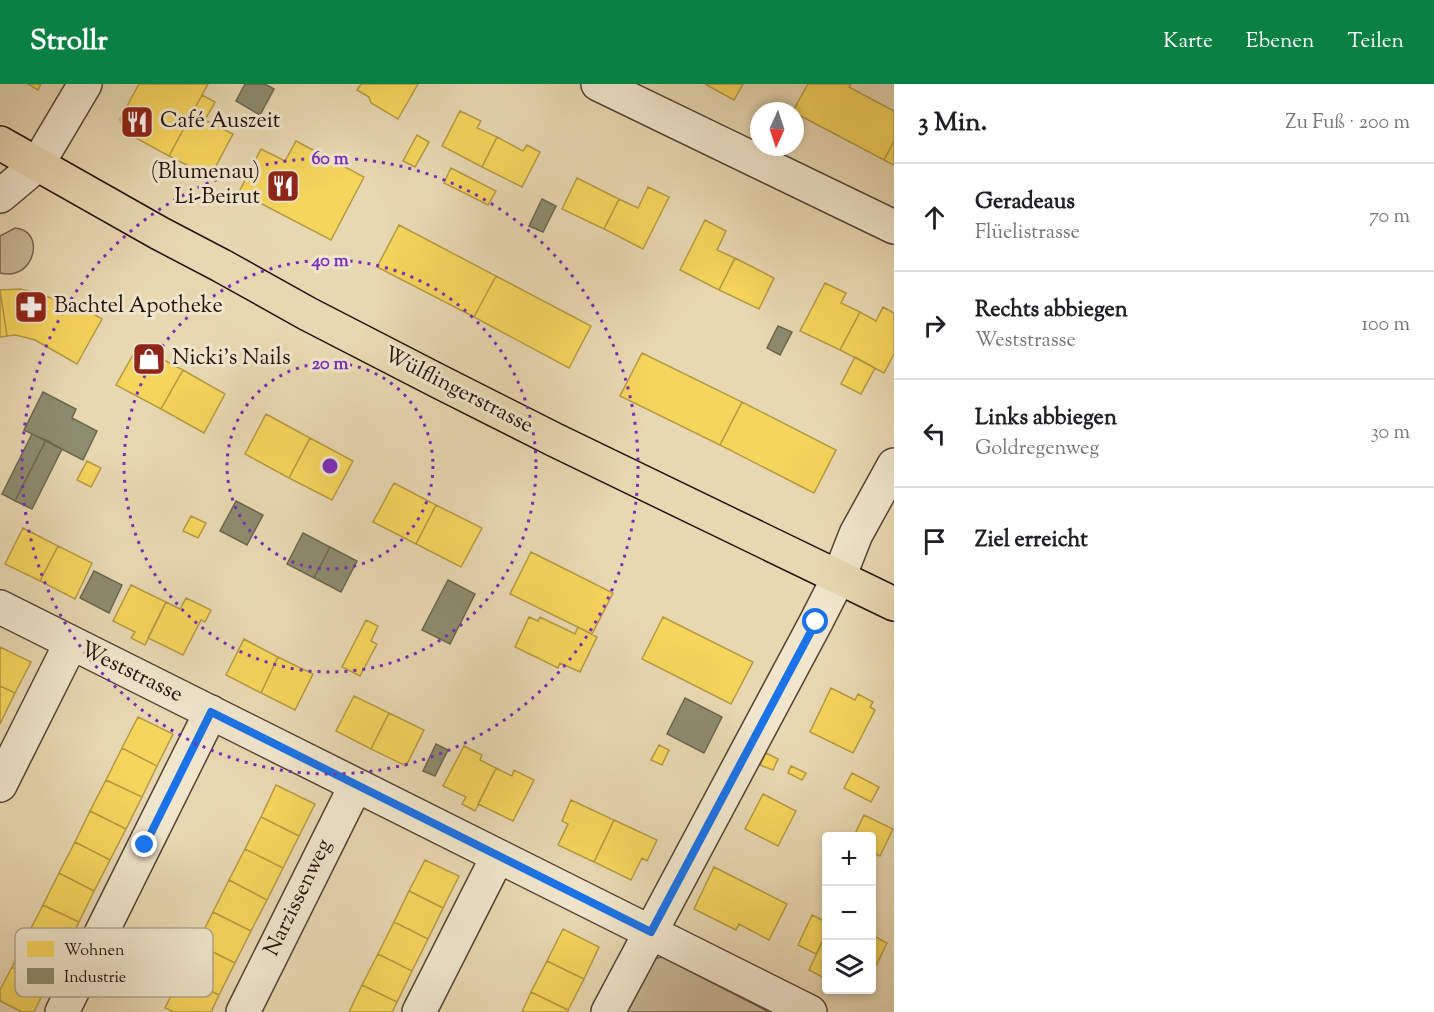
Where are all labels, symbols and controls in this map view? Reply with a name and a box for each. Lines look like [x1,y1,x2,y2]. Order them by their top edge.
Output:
text: Strollr [30,22,108,62]
text: Karte [1163,27,1213,57]
text: Ebenen [1246,27,1314,57]
text: Teilen [1347,27,1404,57]
north arrow [750,102,804,156]
restaurant icon: Café Auszeit [119,104,155,140]
text: 3 Min. [918,105,987,142]
place label: Café Auszeit [160,106,281,138]
text: Zu Fuß · 200 m [1285,109,1410,138]
text: 60 m [311,147,349,173]
place label: (Blumenau) Li-Beirut [151,157,260,214]
restaurant icon: (Blumenau) Li-Beirut [265,168,301,204]
text: Geradeaus [975,187,1075,219]
icon: ahead [918,201,951,234]
text: 70 m [1369,203,1410,232]
text: Flüelistrasse [975,219,1080,248]
text: 40 m [310,249,349,275]
pharmacy icon: Bachtel Apotheke [13,289,49,325]
place label: Bachtel Apotheke [54,291,223,323]
text: Rechts abbiegen [975,295,1128,327]
icon: right [918,309,951,342]
text: 100 m [1361,311,1410,340]
text: Weststrasse [975,327,1076,356]
street label: Wülflingerstrasse [378,339,538,443]
shop icon: Nicki's Nails [131,341,167,377]
place label: Nicki's Nails [172,343,291,375]
text: 20 m [312,352,348,378]
text: Links abbiegen [975,403,1117,435]
icon: left [918,417,951,450]
text: 30 m [1371,419,1410,448]
text: Goldregenweg [975,435,1099,464]
centre of rings [320,456,340,476]
icon: arrive [918,525,951,558]
text: Ziel erreicht [975,525,1088,557]
route start [802,608,828,634]
street label: Weststrasse [74,634,188,712]
route end [131,831,157,857]
map controls [822,832,876,994]
button: + [822,832,876,886]
street label: Narzissenweg [257,834,341,962]
button: − [822,886,876,940]
legend [15,928,213,997]
text: Wohnen [64,940,125,963]
button: layers [822,940,876,994]
text: Industrie [64,967,126,990]

